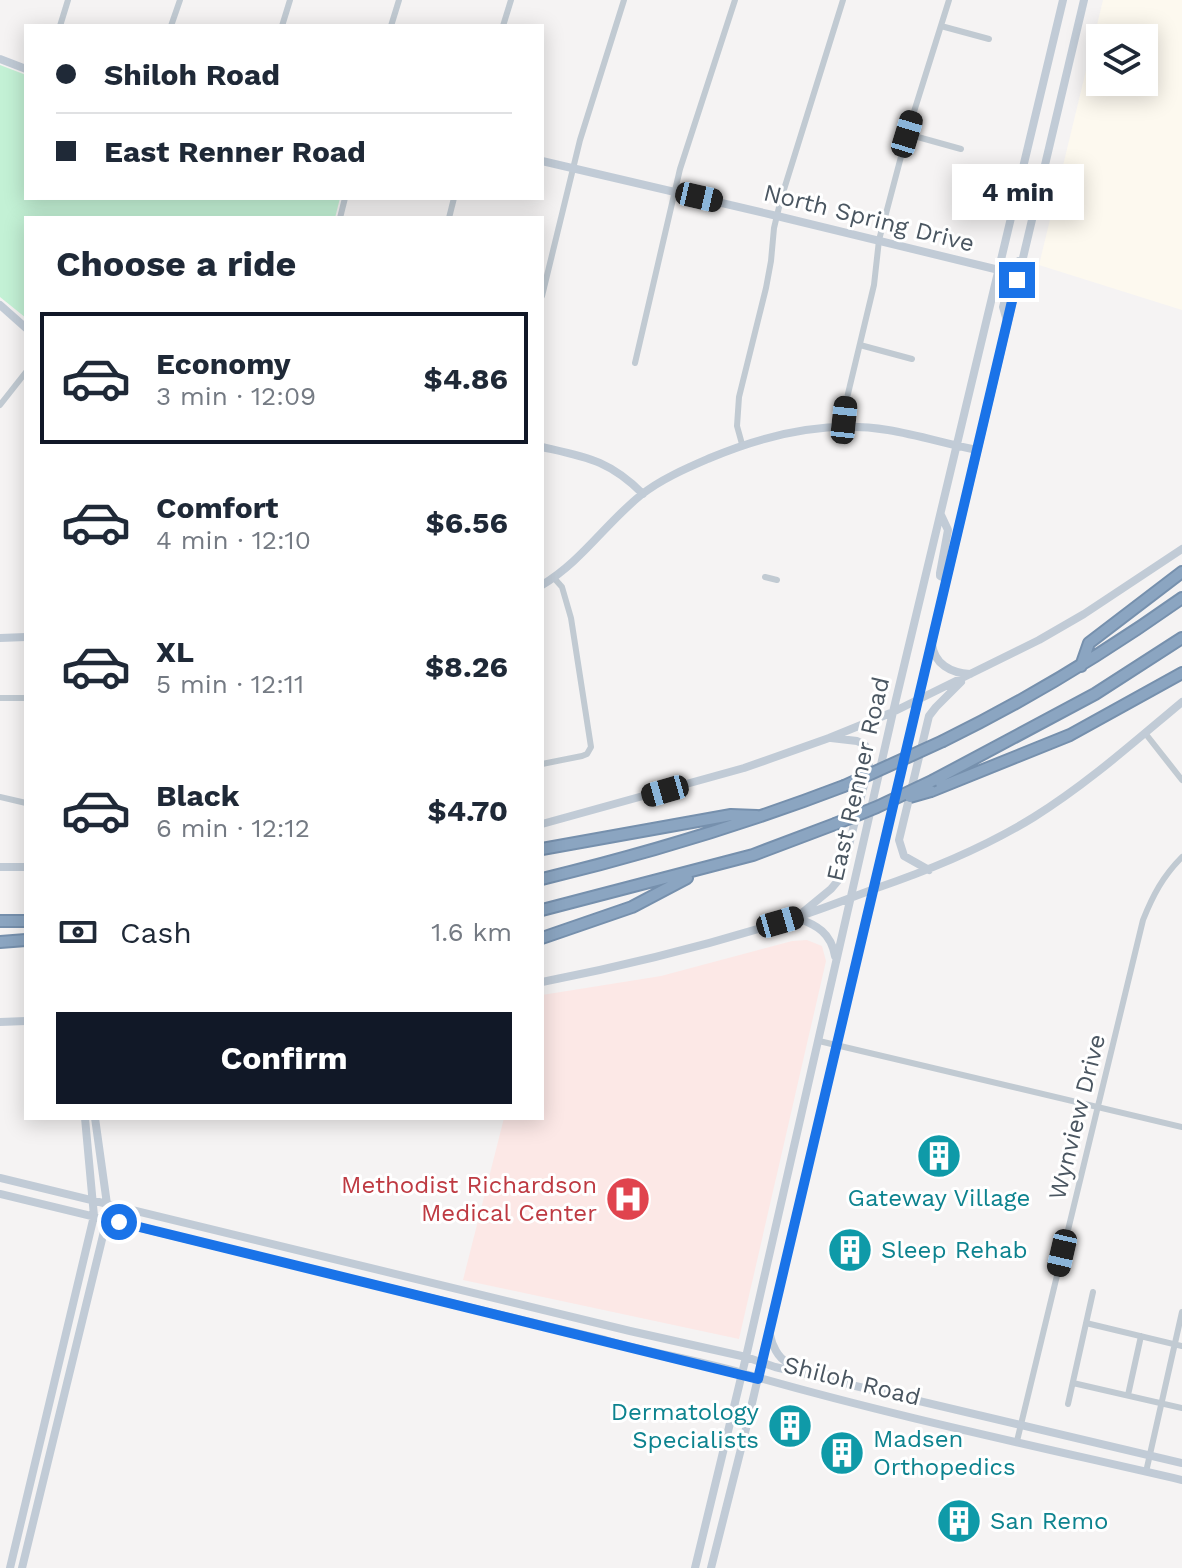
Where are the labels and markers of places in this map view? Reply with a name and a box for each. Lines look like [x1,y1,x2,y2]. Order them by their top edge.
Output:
building icon: Gateway Village [915,1132,963,1180]
place label: Methodist Richardson Medical Center [341,1171,597,1227]
hospital icon: Methodist Richardson Medical Center [604,1175,652,1223]
place label: Gateway Village [848,1184,1030,1212]
building icon: Sleep Rehab [826,1226,874,1274]
place label: Sleep Rehab [881,1236,1028,1264]
place label: Dermatology Specialists [611,1398,760,1454]
building icon: Dermatology Specialists [766,1402,814,1450]
place label: Madsen Orthopedics [873,1425,1016,1481]
building icon: Madsen Orthopedics [818,1429,866,1477]
building icon: San Remo [935,1497,983,1545]
place label: San Remo [990,1507,1108,1535]

